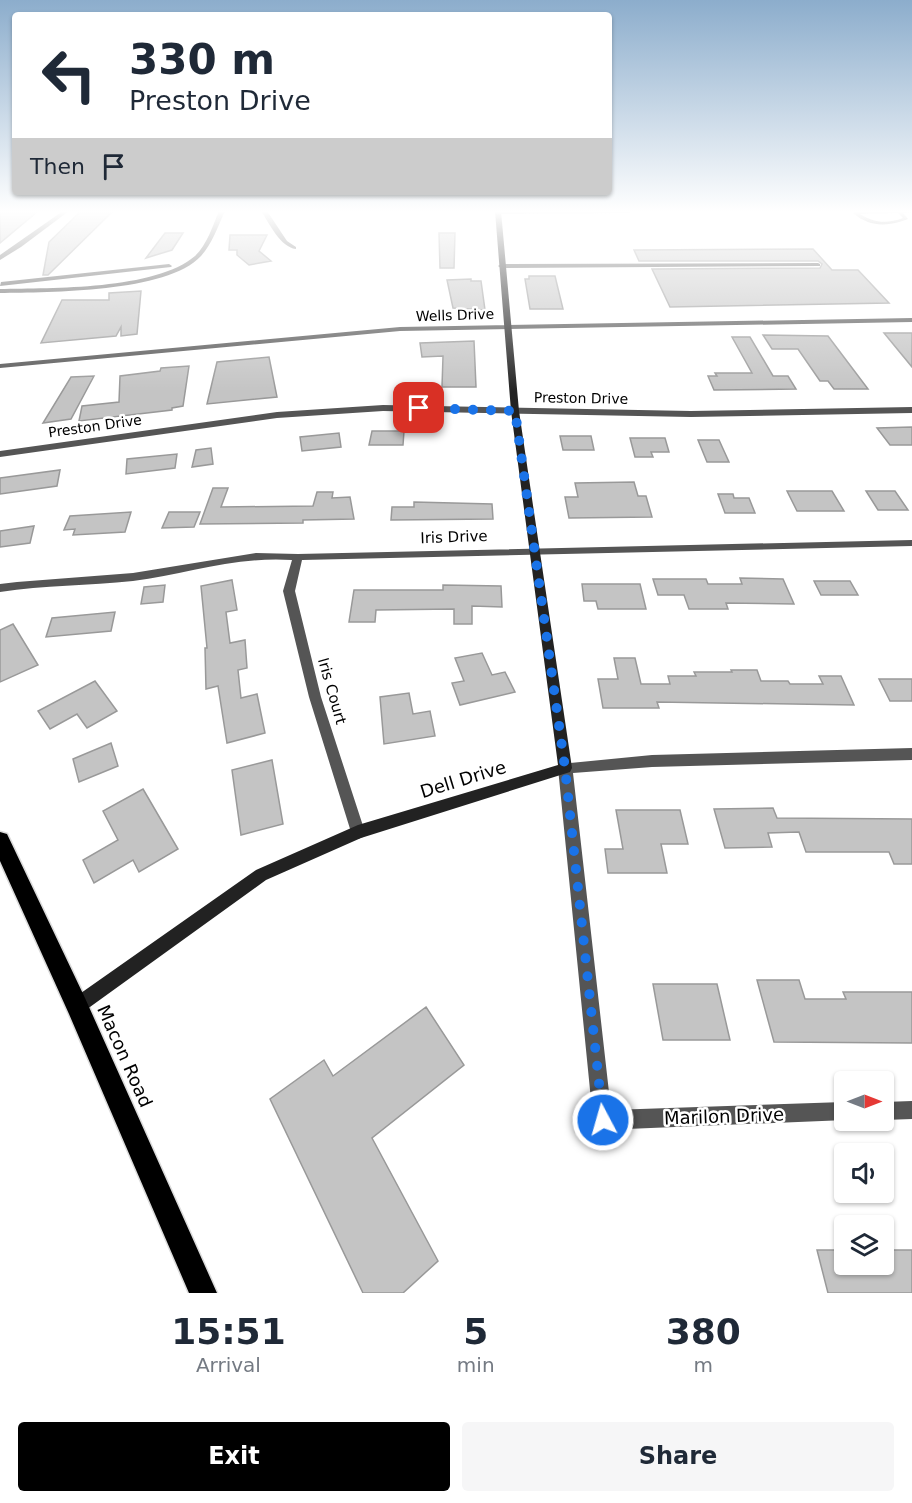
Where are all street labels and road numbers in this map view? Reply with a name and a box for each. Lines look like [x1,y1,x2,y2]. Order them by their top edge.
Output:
street label: Wells Drive [416,306,494,324]
street label: Preston Drive [534,389,628,407]
street label: Preston Drive [47,412,143,440]
street label: Iris Drive [420,527,488,547]
street label: Iris Court [314,656,350,727]
street label: Dell Drive [418,756,508,802]
street label: Macon Road [93,1002,157,1110]
street label: Marilon Drive [664,1103,784,1129]

